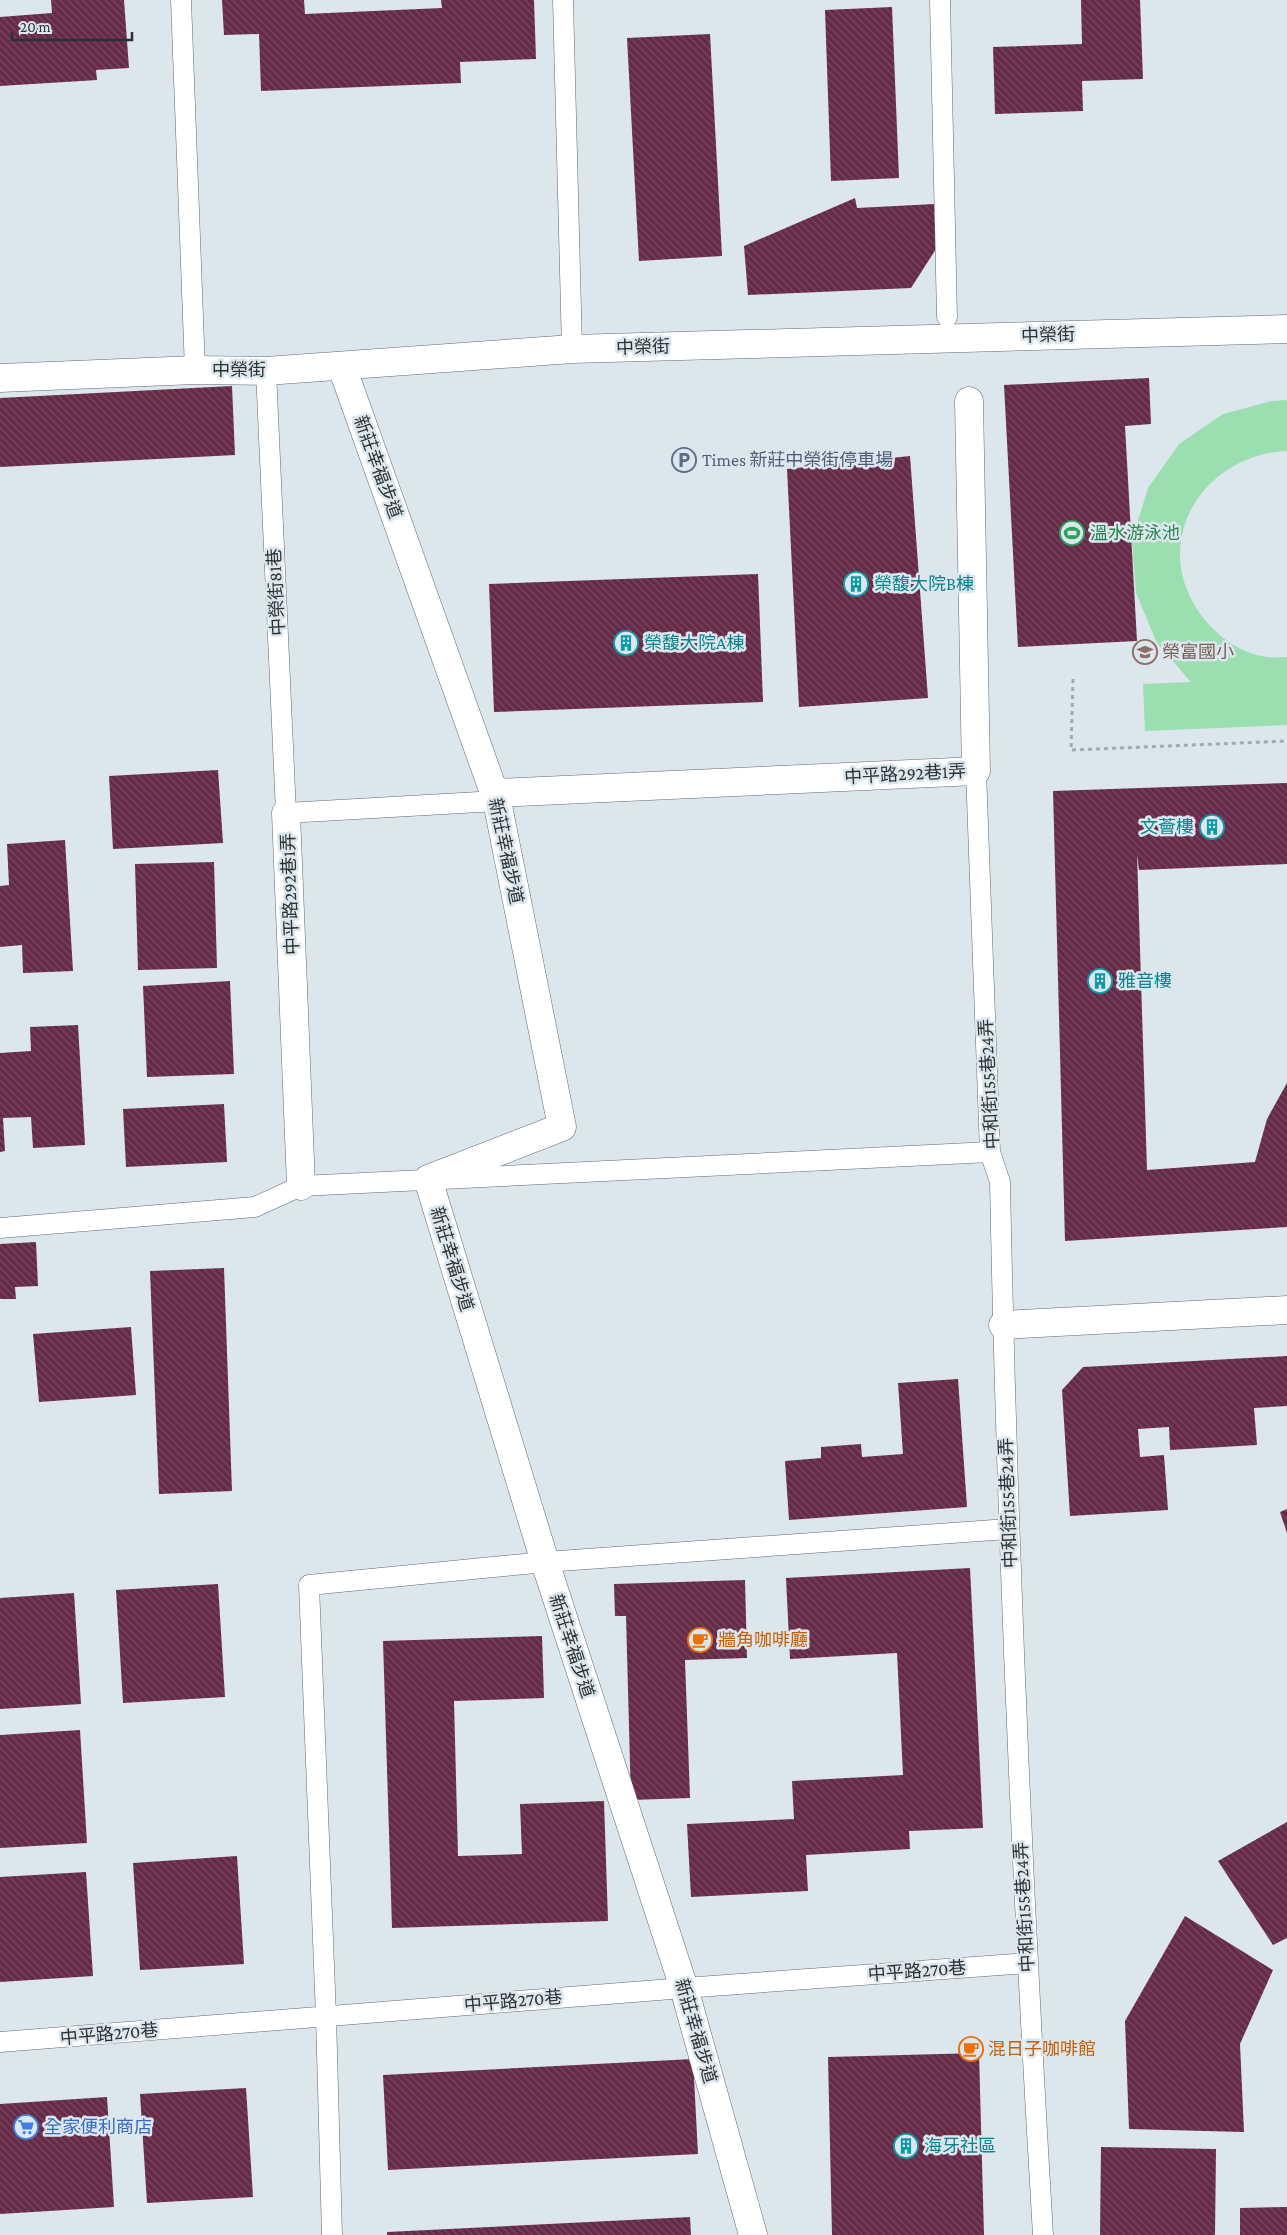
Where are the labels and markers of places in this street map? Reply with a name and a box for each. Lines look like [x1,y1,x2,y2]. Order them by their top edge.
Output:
parking icon: Times 新莊中榮街停車場 [671,447,697,473]
place label: Times 新莊中榮街停車場 [702,450,893,470]
sports icon: 溫水游泳池 [1059,520,1085,546]
place label: 溫水游泳池 [1090,523,1180,543]
building icon: 榮馥大院B棟 [843,571,869,597]
place label: 榮馥大院B棟 [874,574,974,594]
building icon: 榮馥大院A棟 [613,630,639,656]
place label: 榮馥大院A棟 [644,633,744,653]
school or university icon: 榮富國小 [1132,639,1158,665]
place label: 榮富國小 [1162,642,1234,662]
building icon: 文薈樓 [1199,814,1225,840]
place label: 文薈樓 [1140,817,1194,837]
building icon: 雅音樓 [1087,968,1113,994]
place label: 雅音樓 [1118,971,1172,991]
cafe icon: 牆角咖啡廳 [687,1627,713,1653]
place label: 牆角咖啡廳 [718,1630,808,1650]
cafe icon: 混日子咖啡館 [958,2036,984,2062]
place label: 混日子咖啡館 [988,2039,1096,2059]
supermarket icon: 全家便利商店 [13,2114,39,2140]
place label: 全家便利商店 [44,2117,152,2137]
building icon: 海牙社區 [893,2133,919,2159]
place label: 海牙社區 [924,2136,996,2156]

